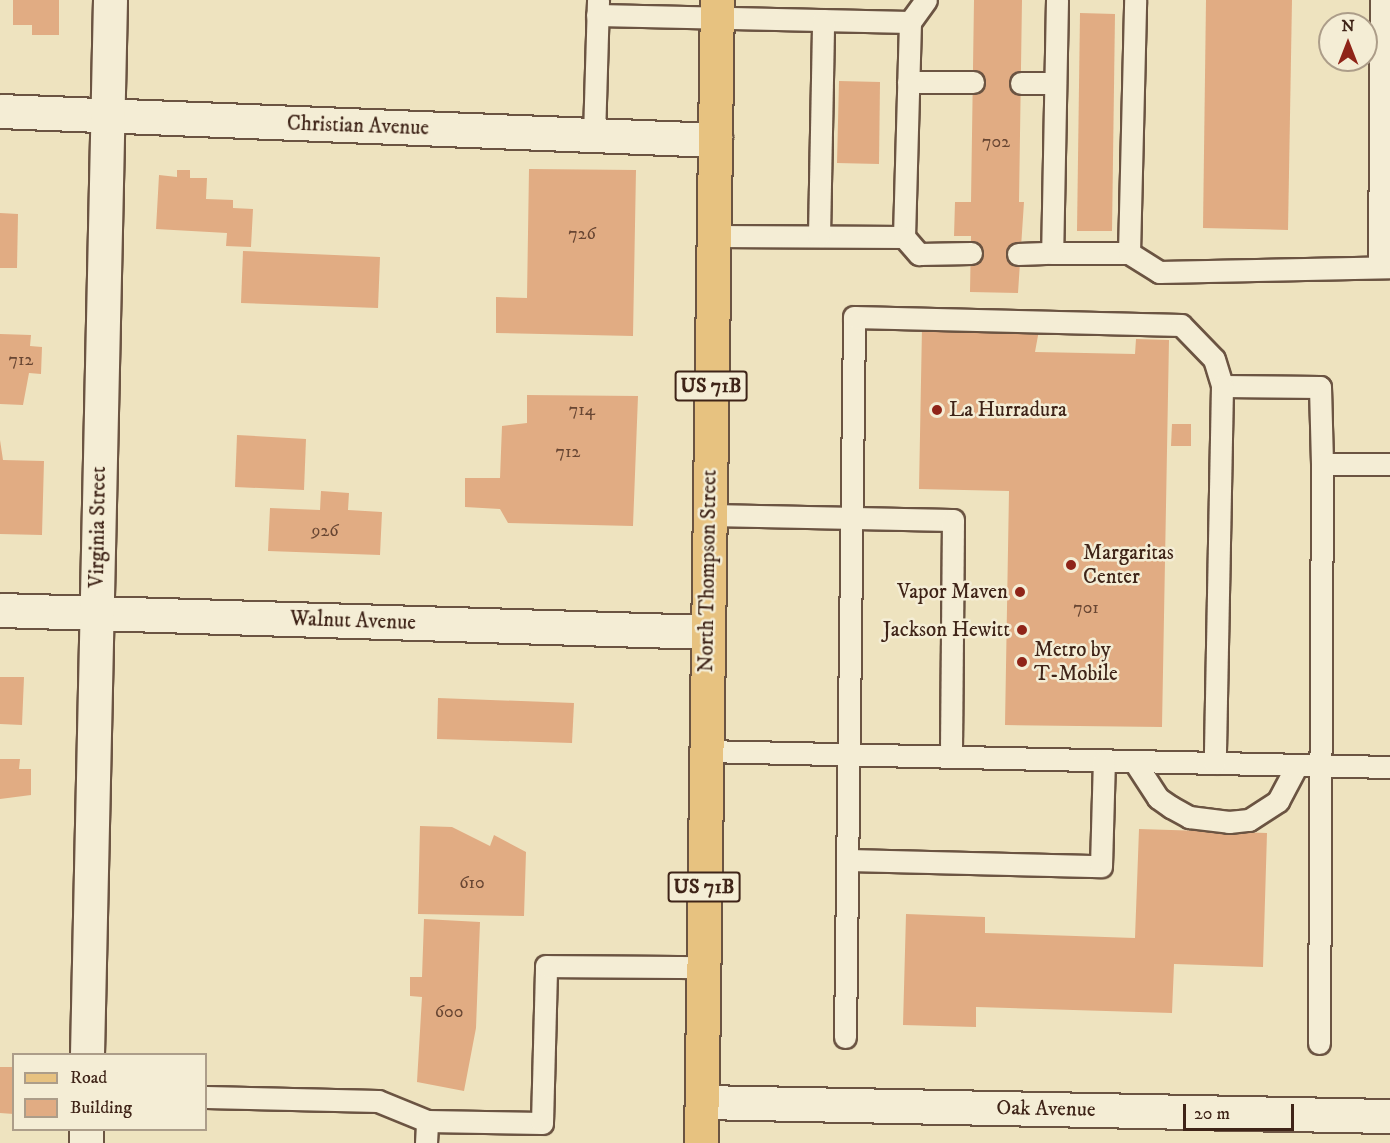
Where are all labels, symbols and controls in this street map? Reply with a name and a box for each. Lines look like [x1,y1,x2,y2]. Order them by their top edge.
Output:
north arrow [1318,12,1378,72]
text: N [1341,16,1355,36]
street label: Christian Avenue [286,111,430,141]
house number: 702 [982,131,1010,153]
house number: 726 [568,223,596,245]
house number: 712 [9,349,33,371]
road number: US 71B [674,369,748,403]
place label: La Hurradura [949,397,1067,423]
house number: 714 [569,399,595,421]
marker: La Hurradura [930,403,944,417]
house number: 712 [556,441,580,463]
street label: Virginia Street [84,466,112,588]
street label: North Thompson Street [694,469,722,673]
house number: 926 [311,520,339,542]
place label: Margaritas Center [1083,540,1174,590]
marker: Margaritas Center [1064,558,1078,572]
place label: Vapor Maven [897,579,1008,605]
marker: Vapor Maven [1013,585,1027,599]
house number: 701 [1073,597,1099,619]
street label: Walnut Avenue [290,606,416,636]
place label: Jackson Hewitt [883,617,1010,643]
marker: Jackson Hewitt [1015,623,1029,637]
place label: Metro by T-Mobile [1034,637,1118,687]
marker: Metro by T-Mobile [1015,655,1029,669]
road number: US 71B [666,870,742,904]
house number: 610 [459,872,485,894]
house number: 600 [435,1001,463,1023]
legend [12,1053,207,1131]
text: Road [70,1067,107,1089]
scale bar [1186,1092,1297,1130]
street label: Oak Avenue [996,1096,1096,1122]
text: Building [70,1097,132,1119]
text: 20 m [1194,1103,1230,1125]

